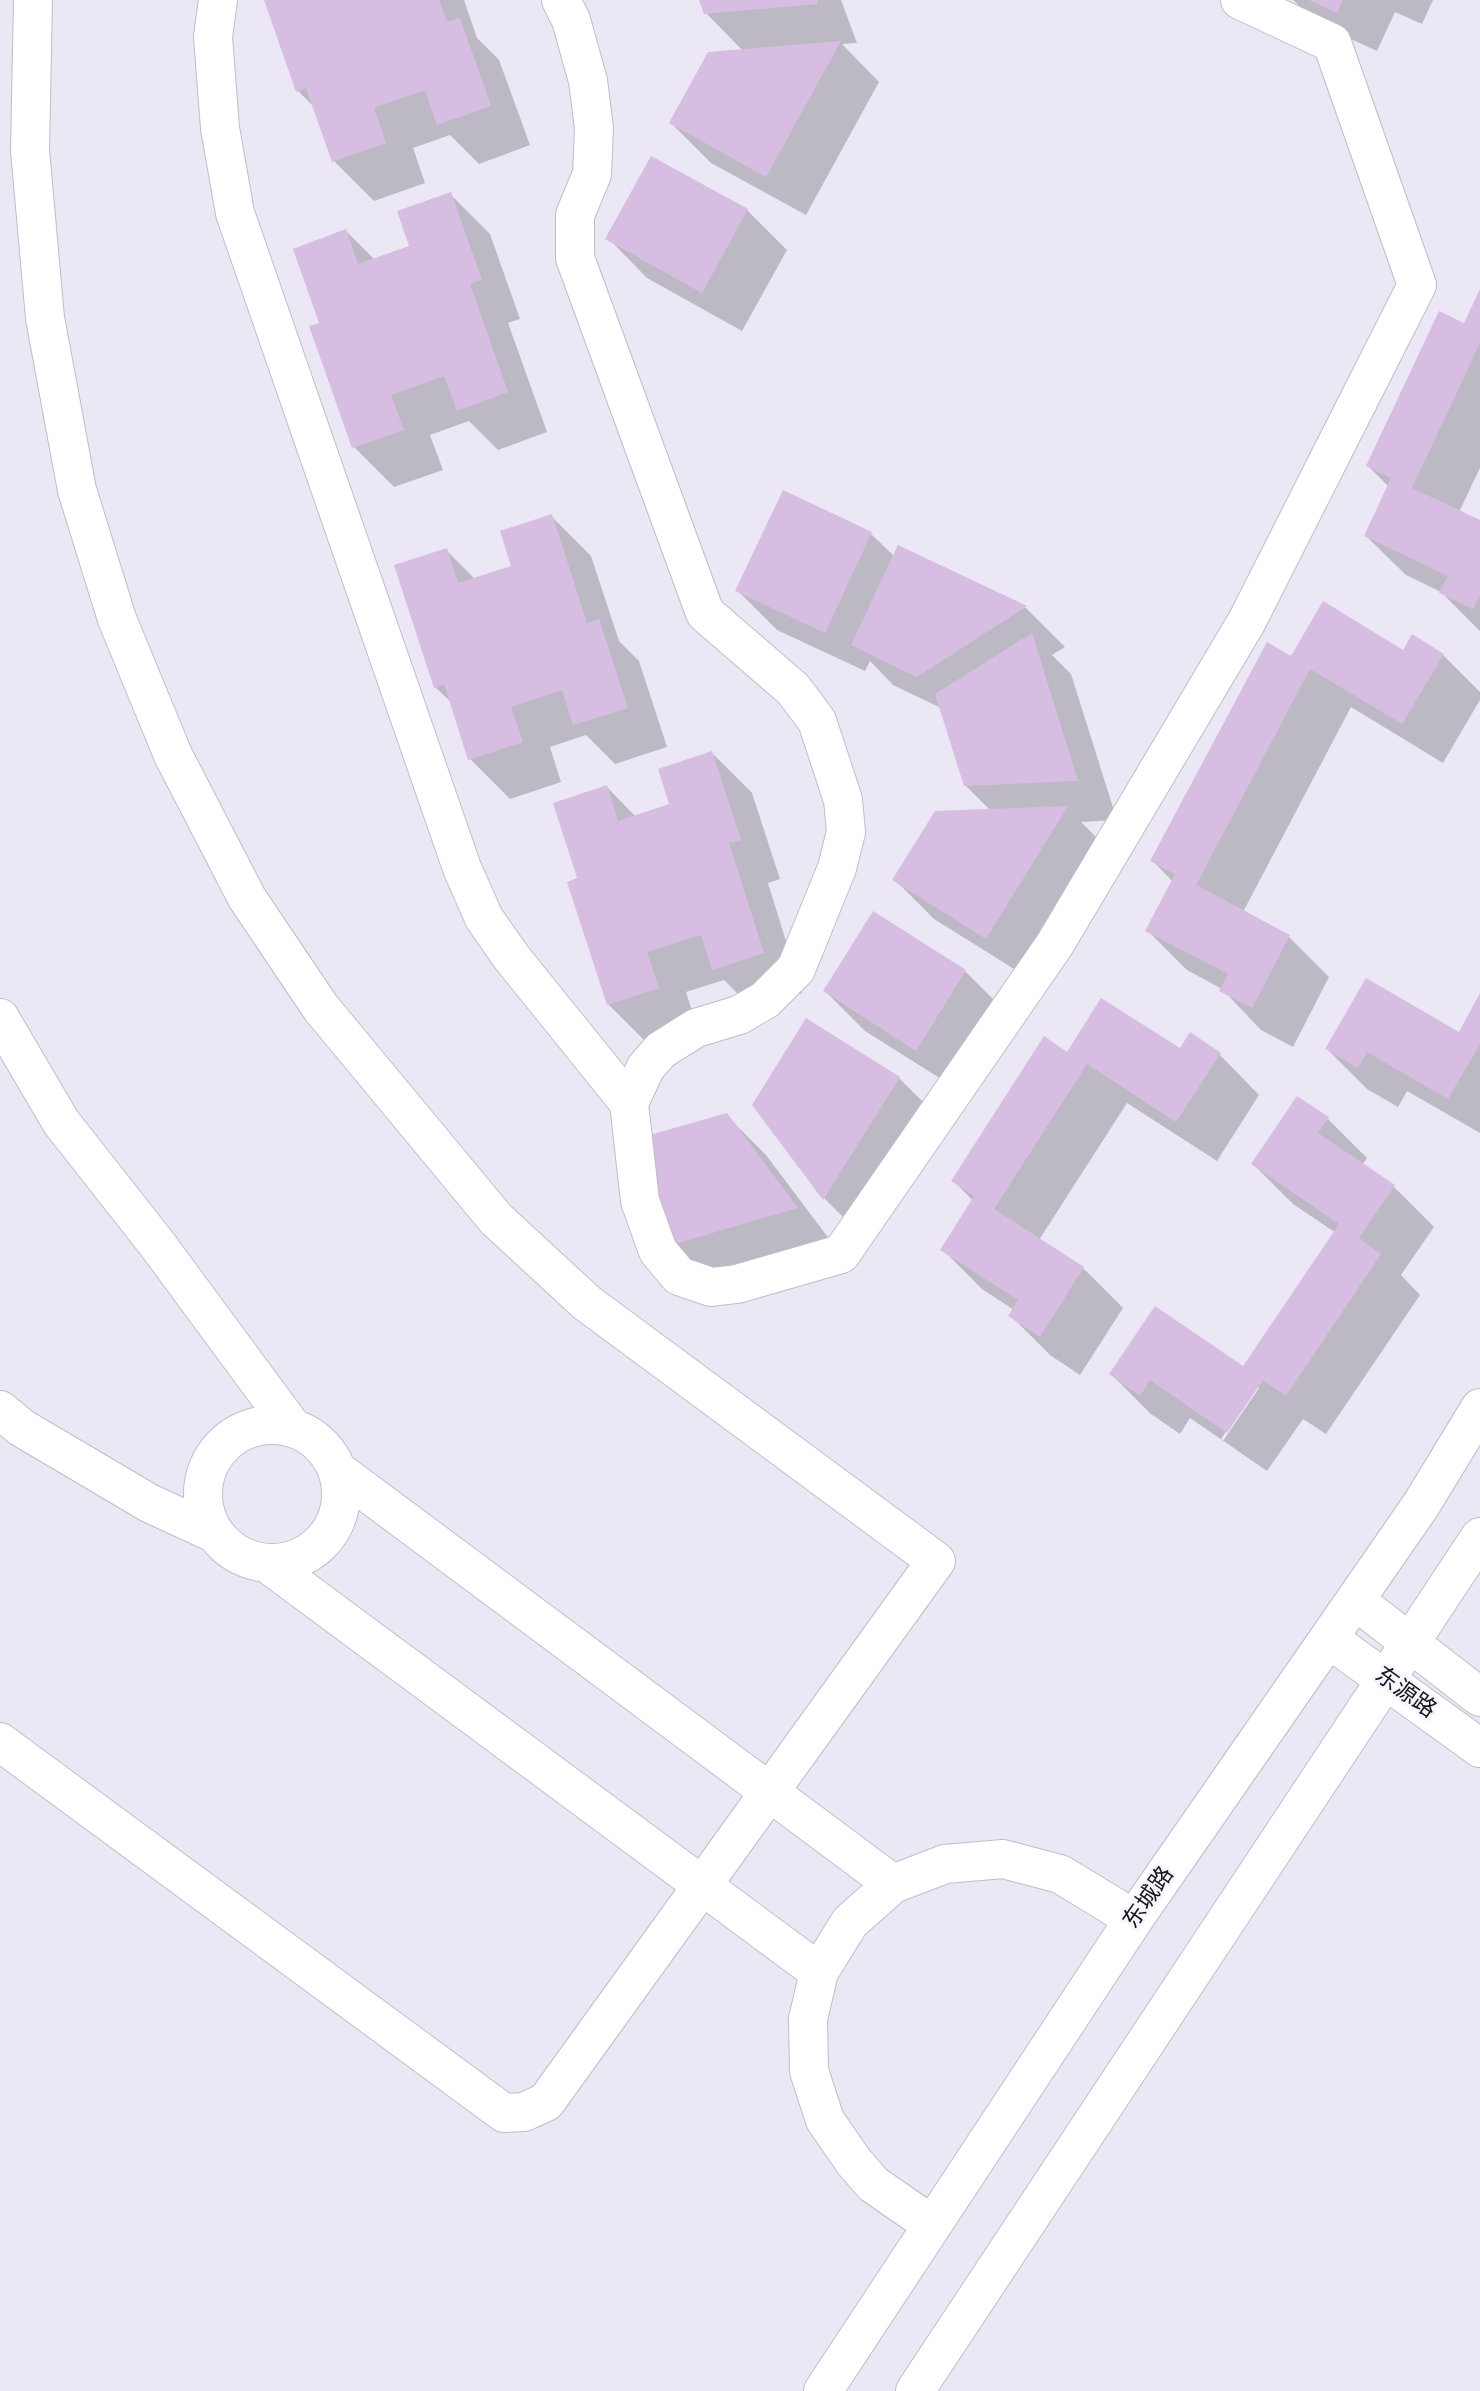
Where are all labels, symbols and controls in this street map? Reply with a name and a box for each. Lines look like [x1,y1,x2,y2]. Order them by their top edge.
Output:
street label: 东源路 [1369,1662,1441,1724]
street label: 东城路 [1118,1862,1180,1934]

